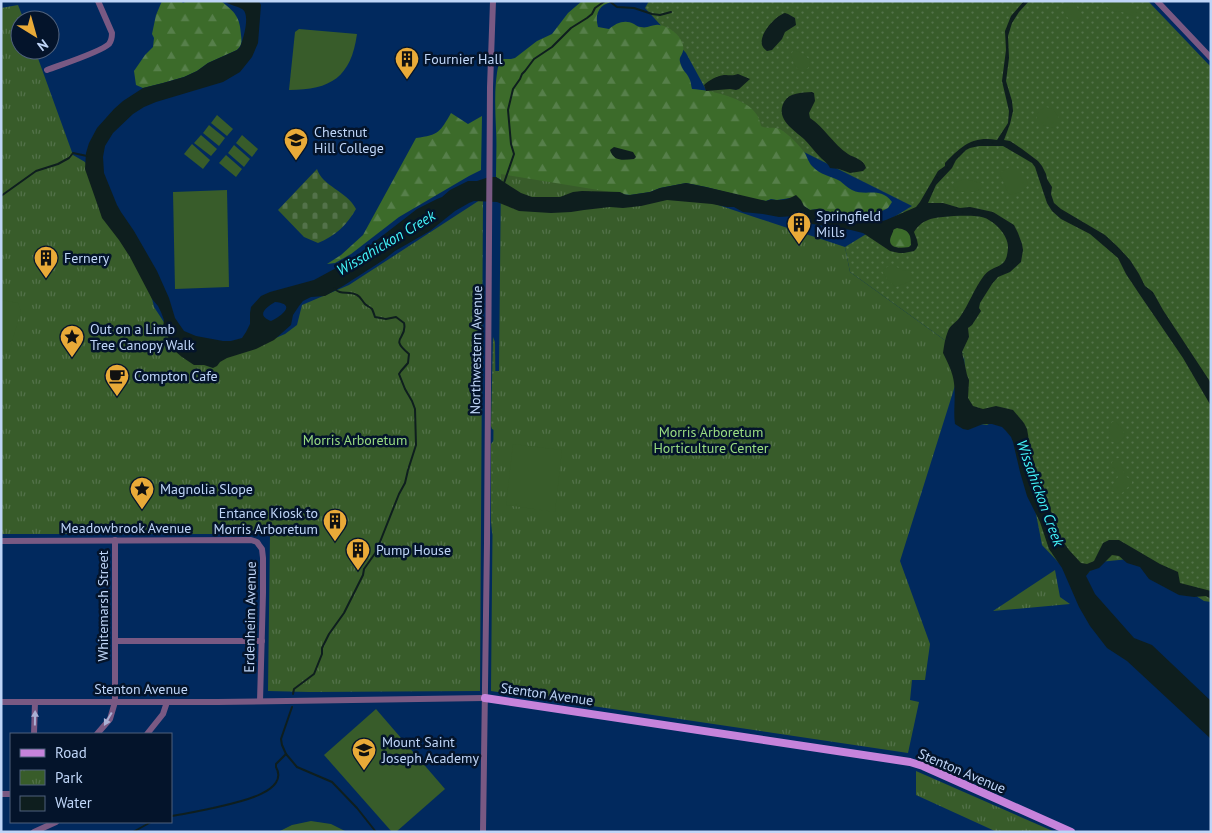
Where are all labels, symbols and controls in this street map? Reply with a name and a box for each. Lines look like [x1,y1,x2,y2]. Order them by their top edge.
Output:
north arrow [10,10,60,60]
text: N [34,35,52,55]
building icon: Fournier Hall [394,46,420,80]
place label: Fournier Hall [424,50,503,68]
place label: Chestnut Hill College [314,123,384,157]
school or university icon: Chestnut Hill College [283,127,309,161]
water label: Wissahickon Creek [333,205,440,280]
place label: Springfield Mills [816,207,881,241]
building icon: Springfield Mills [786,211,812,245]
building icon: Fernery [33,245,59,279]
place label: Fernery [64,249,110,267]
street label: Northwestern Avenue [466,285,486,415]
place label: Out on a Limb Tree Canopy Walk [90,320,195,354]
place icon: Out on a Limb Tree Canopy Walk [59,324,85,358]
cafe icon: Compton Cafe [104,363,130,397]
place label: Compton Cafe [134,367,218,385]
park label: Morris Arboretum Horticulture Center [653,423,769,457]
park label: Morris Arboretum [303,431,407,449]
water label: Wissahickon Creek [1012,437,1069,550]
place icon: Magnolia Slope [129,476,155,510]
place label: Magnolia Slope [160,480,253,498]
place label: Entance Kiosk to Morris Arboretum [213,504,318,538]
building icon: Entance Kiosk to Morris Arboretum [322,508,348,542]
street label: Meadowbrook Avenue [61,519,191,537]
building icon: Pump House [345,537,371,571]
place label: Pump House [376,541,451,559]
street label: Whitemarsh Street [94,550,112,661]
street label: Erdenheim Avenue [240,561,260,673]
street label: Stenton Avenue [499,679,595,709]
street label: Stenton Avenue [94,680,188,698]
one-way arrow [31,710,39,726]
one-way arrow [104,713,113,726]
legend [10,733,172,823]
place label: Mount Saint Joseph Academy [381,733,479,767]
school or university icon: Mount Saint Joseph Academy [351,737,377,771]
text: Road [55,743,87,762]
street label: Stenton Avenue [915,744,1009,798]
text: Park [55,768,83,787]
text: Water [55,793,92,812]

